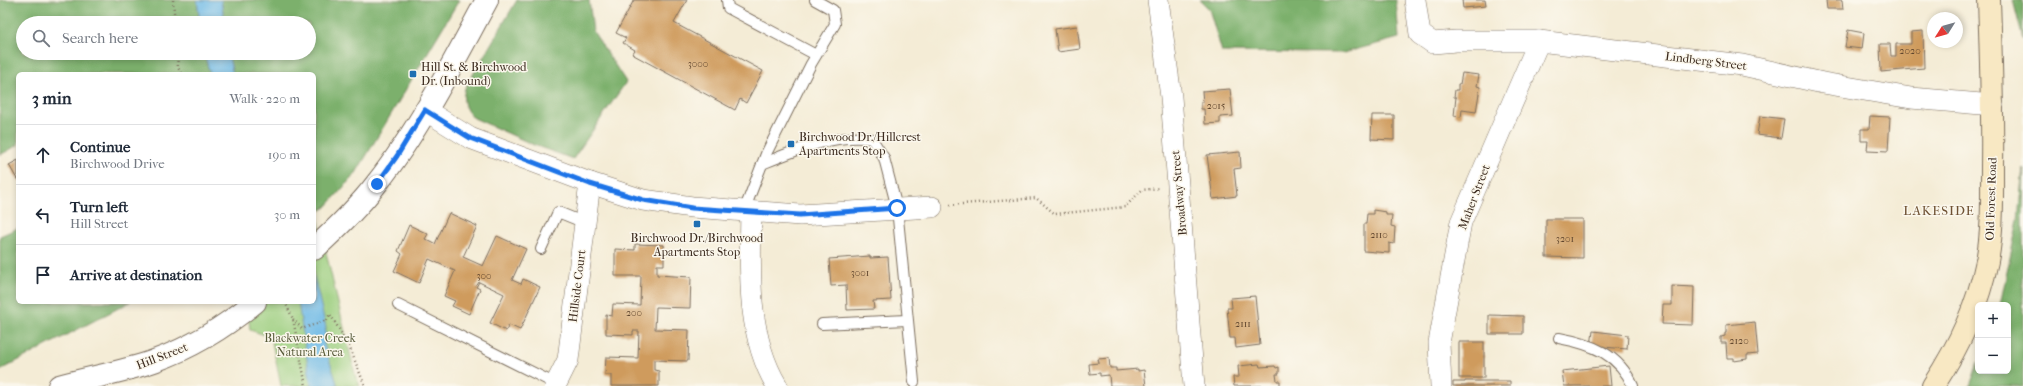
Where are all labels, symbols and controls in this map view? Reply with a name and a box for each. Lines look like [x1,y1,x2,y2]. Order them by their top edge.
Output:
north arrow [1927,12,1963,48]
search box [16,16,316,60]
icon: search [30,27,52,49]
text: Search here [62,29,138,47]
house number: 2020 [1899,45,1921,57]
street label: Lindberg Street [1664,49,1748,73]
house number: 3000 [688,58,708,70]
place label: Hill St. & Birchwood Dr. (Inbound) [421,60,527,88]
marker: Hill St. & Birchwood Dr. (Inbound) [408,69,418,79]
text: 3 min [32,88,72,108]
text: Walk · 220 m [229,91,300,106]
house number: 2015 [1207,100,1225,112]
place label: Birchwood Dr./Hillcrest Apartments Stop [798,130,922,158]
text: Continue [70,138,130,156]
marker: Birchwood Dr./Hillcrest Apartments Stop [786,139,796,149]
icon: ahead [32,144,54,166]
text: 190 m [268,147,300,162]
street label: Broadway Street [1168,149,1190,236]
text: Birchwood Drive [70,156,165,171]
street label: Old Forest Road [1983,157,1999,241]
street label: Maher Street [1455,162,1493,231]
route end [368,175,386,193]
text: Turn left [70,198,128,216]
route start [888,199,906,217]
district label: LAKESIDE [1903,203,1975,218]
icon: left [32,204,54,226]
text: 30 m [274,207,300,222]
text: Hill Street [70,216,128,231]
marker: Birchwood Dr./Birchwood Apartments Stop [692,219,702,229]
house number: 2110 [1370,229,1388,241]
place label: Birchwood Dr./Birchwood Apartments Stop [631,231,764,259]
house number: 3201 [1556,233,1574,245]
street label: Hillside Court [566,248,588,323]
icon: arrive [32,264,54,286]
text: Arrive at destination [70,266,202,284]
house number: 3001 [851,267,869,279]
house number: 300 [476,270,492,282]
map controls [1975,302,2011,374]
button: + [1975,302,2011,338]
house number: 200 [626,307,642,319]
house number: 2111 [1235,318,1251,330]
park label: Blackwater Creek Natural Area [264,331,357,359]
house number: 2120 [1729,335,1749,347]
button: − [1975,338,2011,374]
street label: Hill Street [134,340,190,372]

